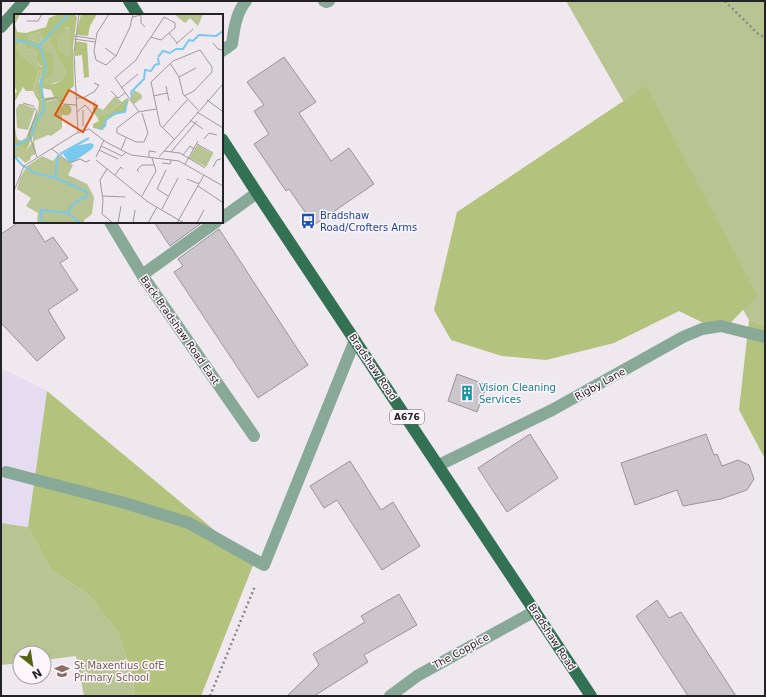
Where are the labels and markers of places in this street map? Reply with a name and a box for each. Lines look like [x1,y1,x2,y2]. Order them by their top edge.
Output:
place label: Bradshaw Road/Crofters Arms [320,210,417,233]
bus stop icon: Bradshaw Road/Crofters Arms [299,212,317,230]
place label: Vision Cleaning Services [479,382,556,405]
building icon: Vision Cleaning Services [458,384,476,402]
place label: St Maxentius CofE Primary School [74,660,165,683]
school or university icon: St Maxentius CofE Primary School [53,662,71,680]

